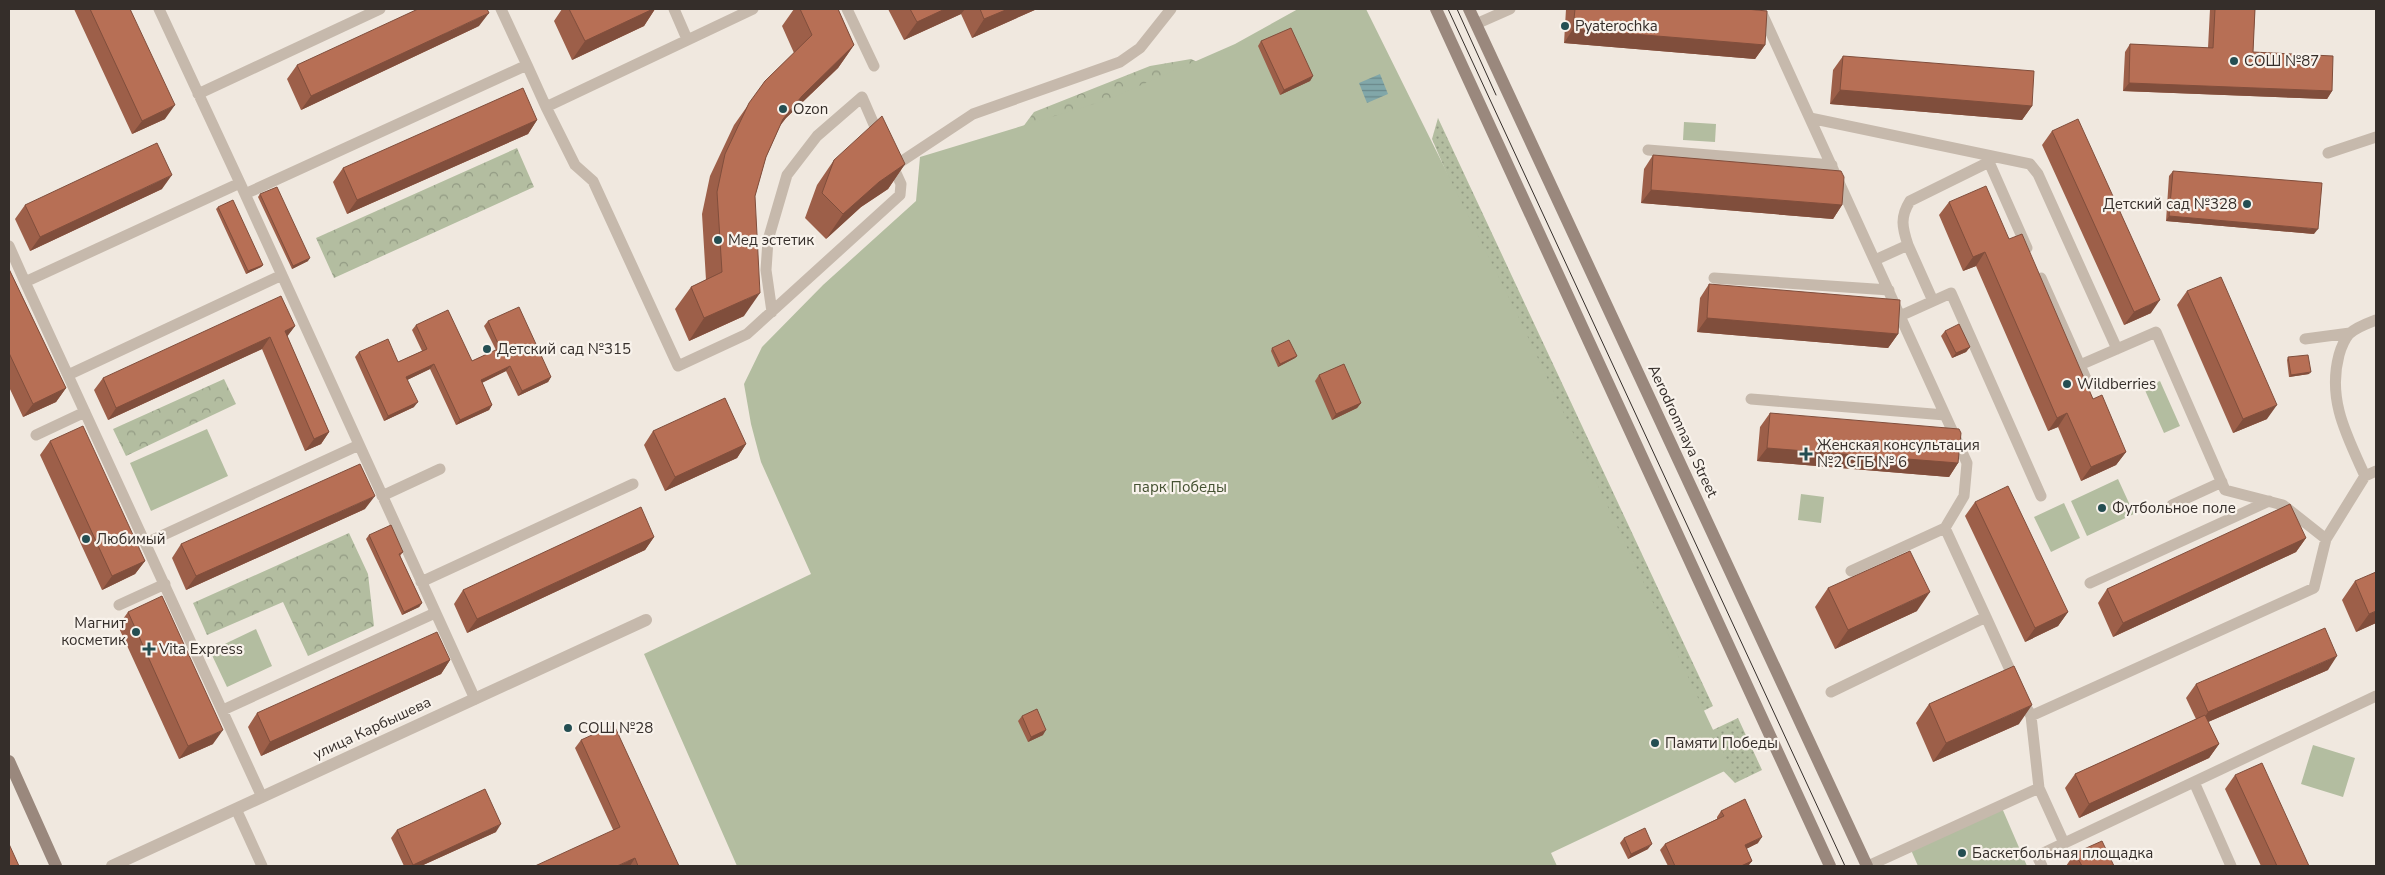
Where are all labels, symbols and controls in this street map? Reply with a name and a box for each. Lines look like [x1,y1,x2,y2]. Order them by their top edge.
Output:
place label: Pyaterochka [1575,16,1658,36]
marker: Pyaterochka [1559,20,1571,32]
place label: СОШ №87 [2244,51,2319,71]
marker: СОШ №87 [2228,55,2240,67]
place label: Ozon [793,99,828,119]
marker: Ozon [777,103,789,115]
place label: Детский сад №328 [2103,194,2237,214]
marker: Детский сад №328 [2241,198,2253,210]
place label: Мед эстетик [728,230,814,250]
marker: Мед эстетик [712,234,724,246]
place label: Детский сад №315 [497,339,631,359]
marker: Детский сад №315 [481,343,493,355]
street label: Aerodromnaya Street [1643,361,1723,501]
place label: Wildberries [2077,374,2156,394]
marker: Wildberries [2061,378,2073,390]
place label: Женская консультация №2 СГБ № 6 [1817,435,1980,472]
marker: Женская консультация №2 СГБ № 6 [1799,447,1813,461]
park label: парк Победы [1133,477,1227,497]
place label: Футбольное поле [2112,498,2236,518]
marker: Футбольное поле [2096,502,2108,514]
place label: Любимый [96,529,166,549]
marker: Любимый [80,533,92,545]
place label: Магнит косметик [61,613,126,650]
marker: Магнит косметик [130,626,142,638]
place label: Vita Express [158,639,243,659]
marker: Vita Express [143,643,155,655]
street label: улица Карбышева [310,692,434,764]
place label: СОШ №28 [578,718,653,738]
marker: СОШ №28 [562,722,574,734]
place label: Памяти Победы [1665,733,1778,753]
marker: Памяти Победы [1649,737,1661,749]
place label: Баскетбольная площадка [1972,843,2153,863]
marker: Баскетбольная площадка [1956,847,1968,859]

